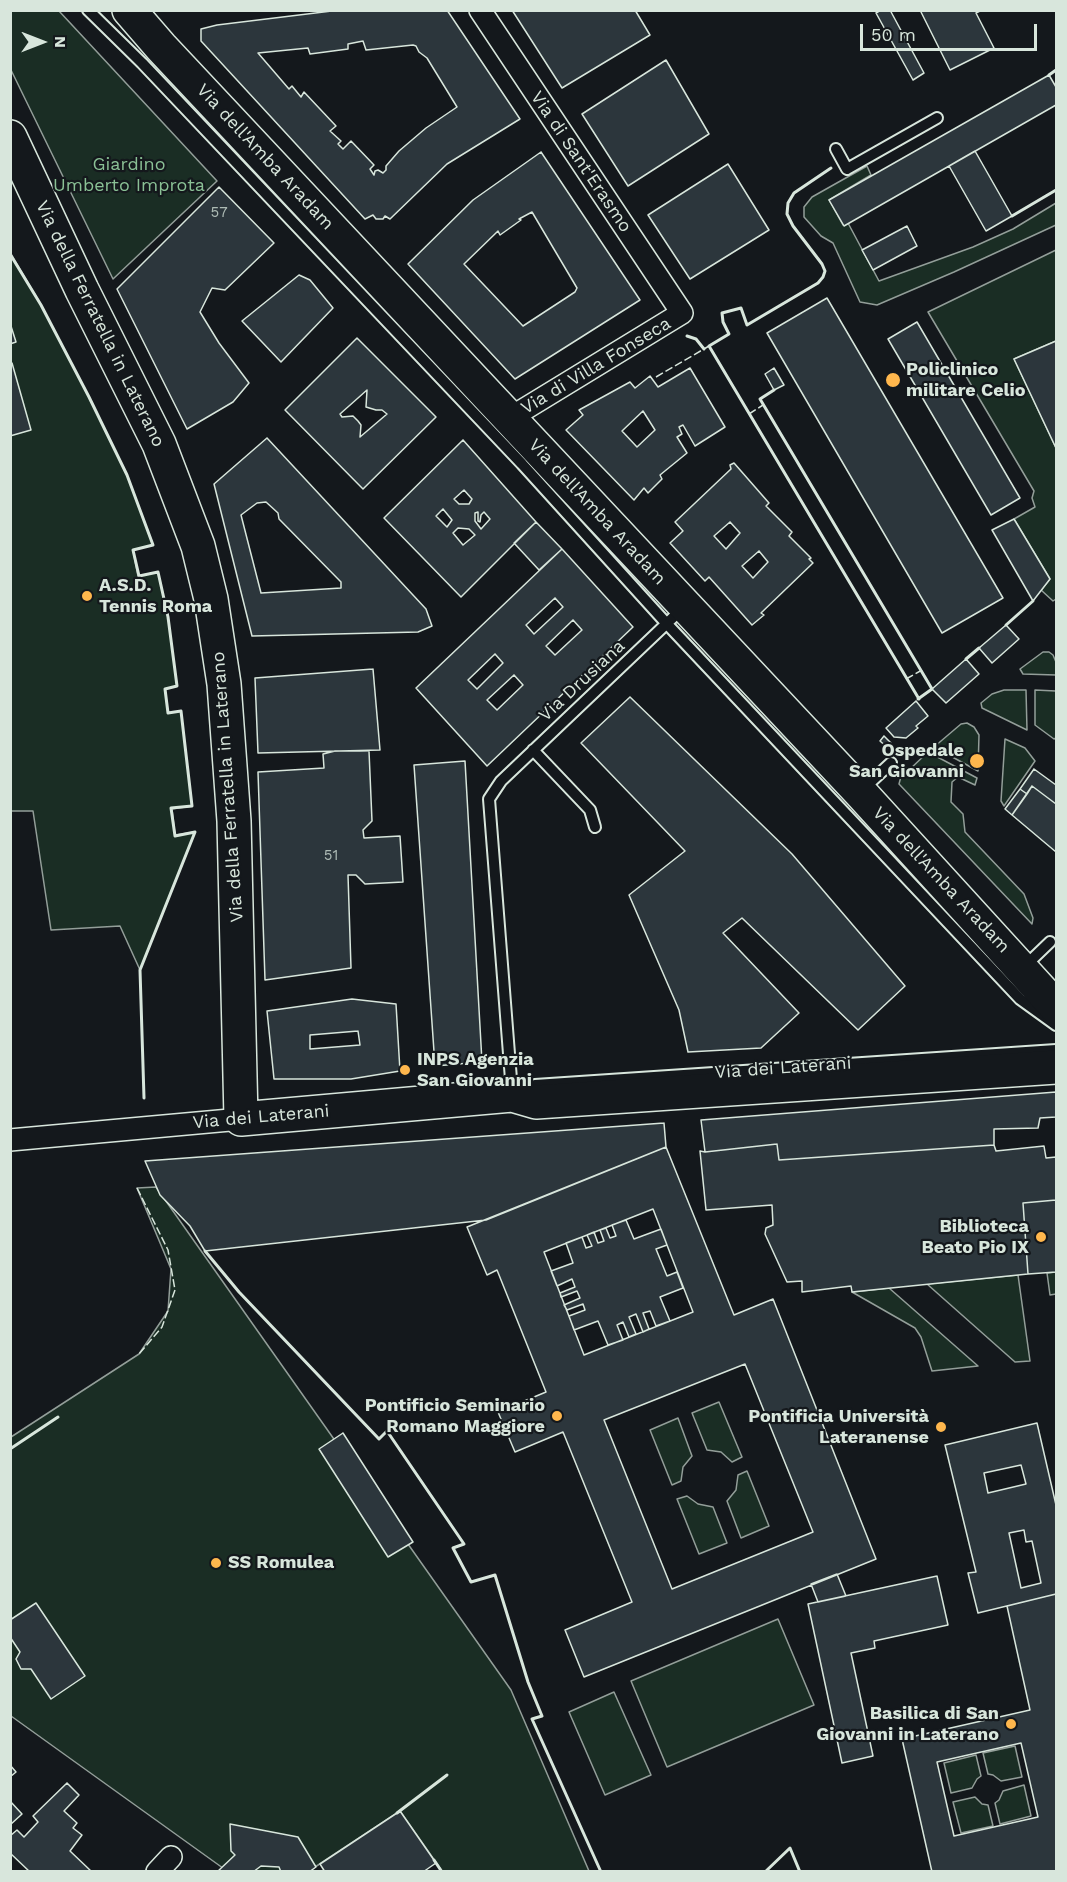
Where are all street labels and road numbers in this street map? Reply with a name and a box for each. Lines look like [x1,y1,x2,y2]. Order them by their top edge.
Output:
street label: Via dell'Amba Aradam [192,79,338,235]
street label: Via di Sant'Erasmo [526,87,636,237]
street label: Via della Ferratella in Laterano [31,197,169,451]
street label: Via di Villa Fonseca [517,313,675,419]
street label: Via dell'Amba Aradam [524,434,670,590]
street label: Via Drusiana [534,636,630,726]
street label: Via della Ferratella in Laterano [208,651,248,923]
street label: Via dell'Amba Aradam [868,802,1014,958]
street label: Via dei Laterani [714,1052,852,1084]
street label: Via dei Laterani [192,1100,330,1134]

